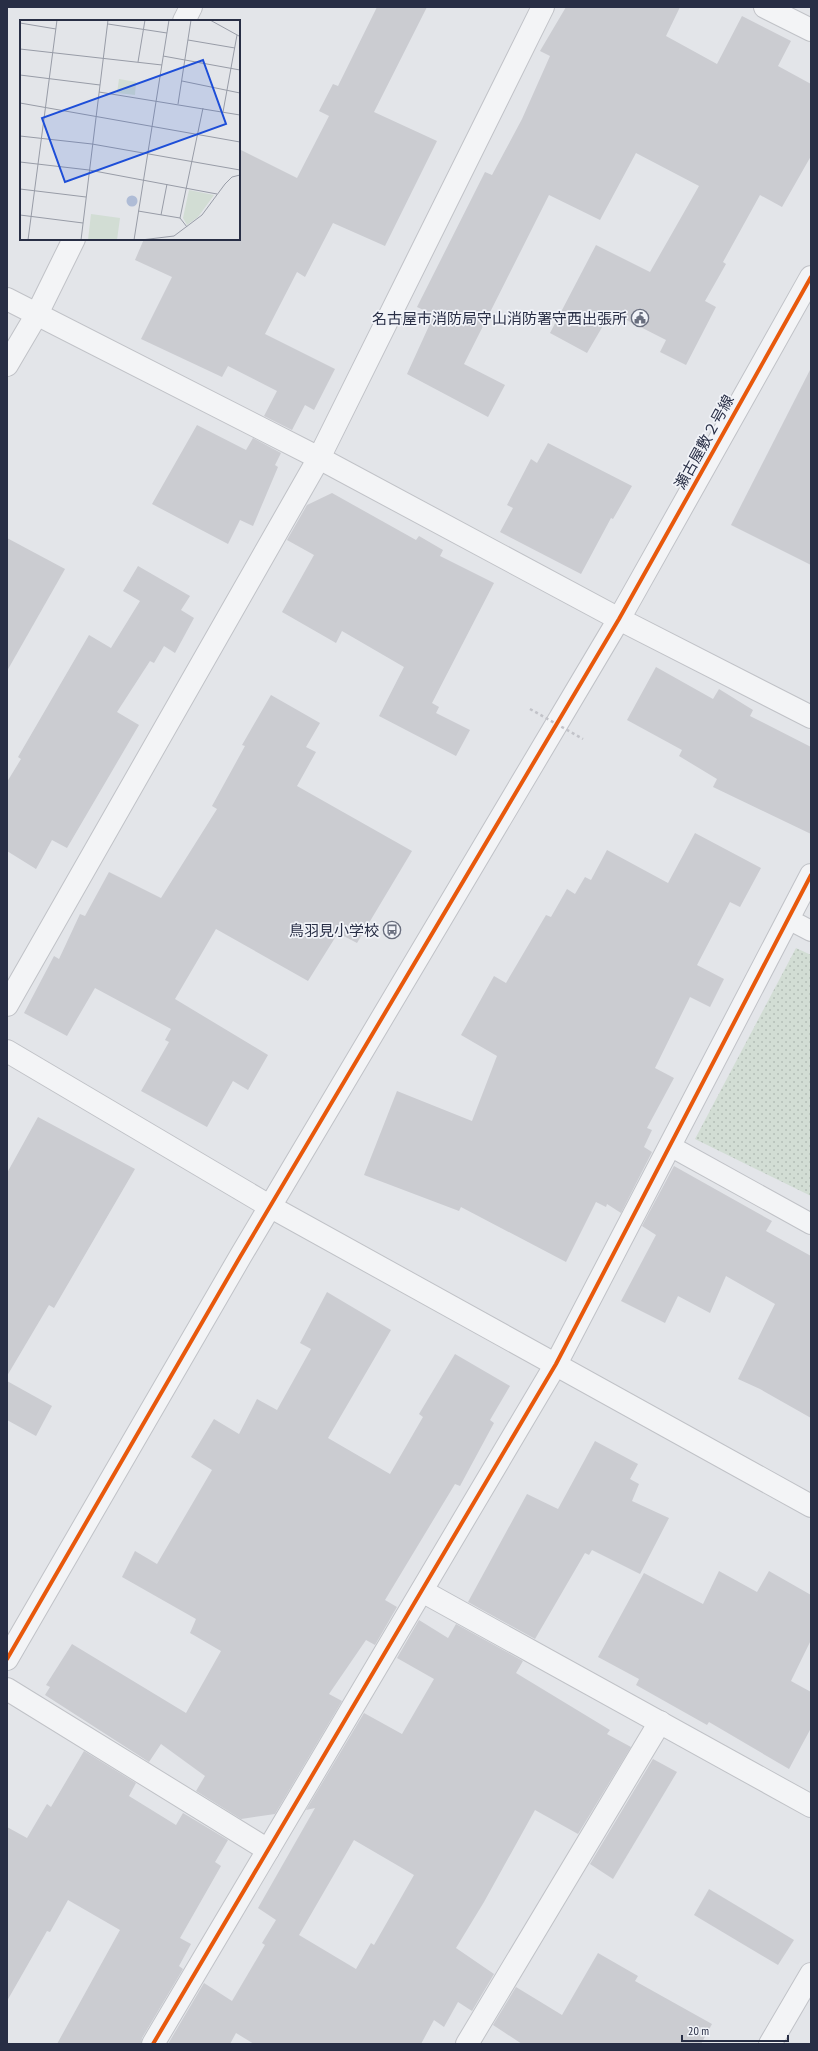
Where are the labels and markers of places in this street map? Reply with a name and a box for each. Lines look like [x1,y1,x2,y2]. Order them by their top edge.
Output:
public building icon: 名古屋市消防局守山消防署守西出張所 [630,308,650,328]
place label: 名古屋市消防局守山消防署守西出張所 [372,309,627,328]
bus stop icon: 鳥羽見小学校 [382,920,402,940]
place label: 鳥羽見小学校 [289,921,379,940]

